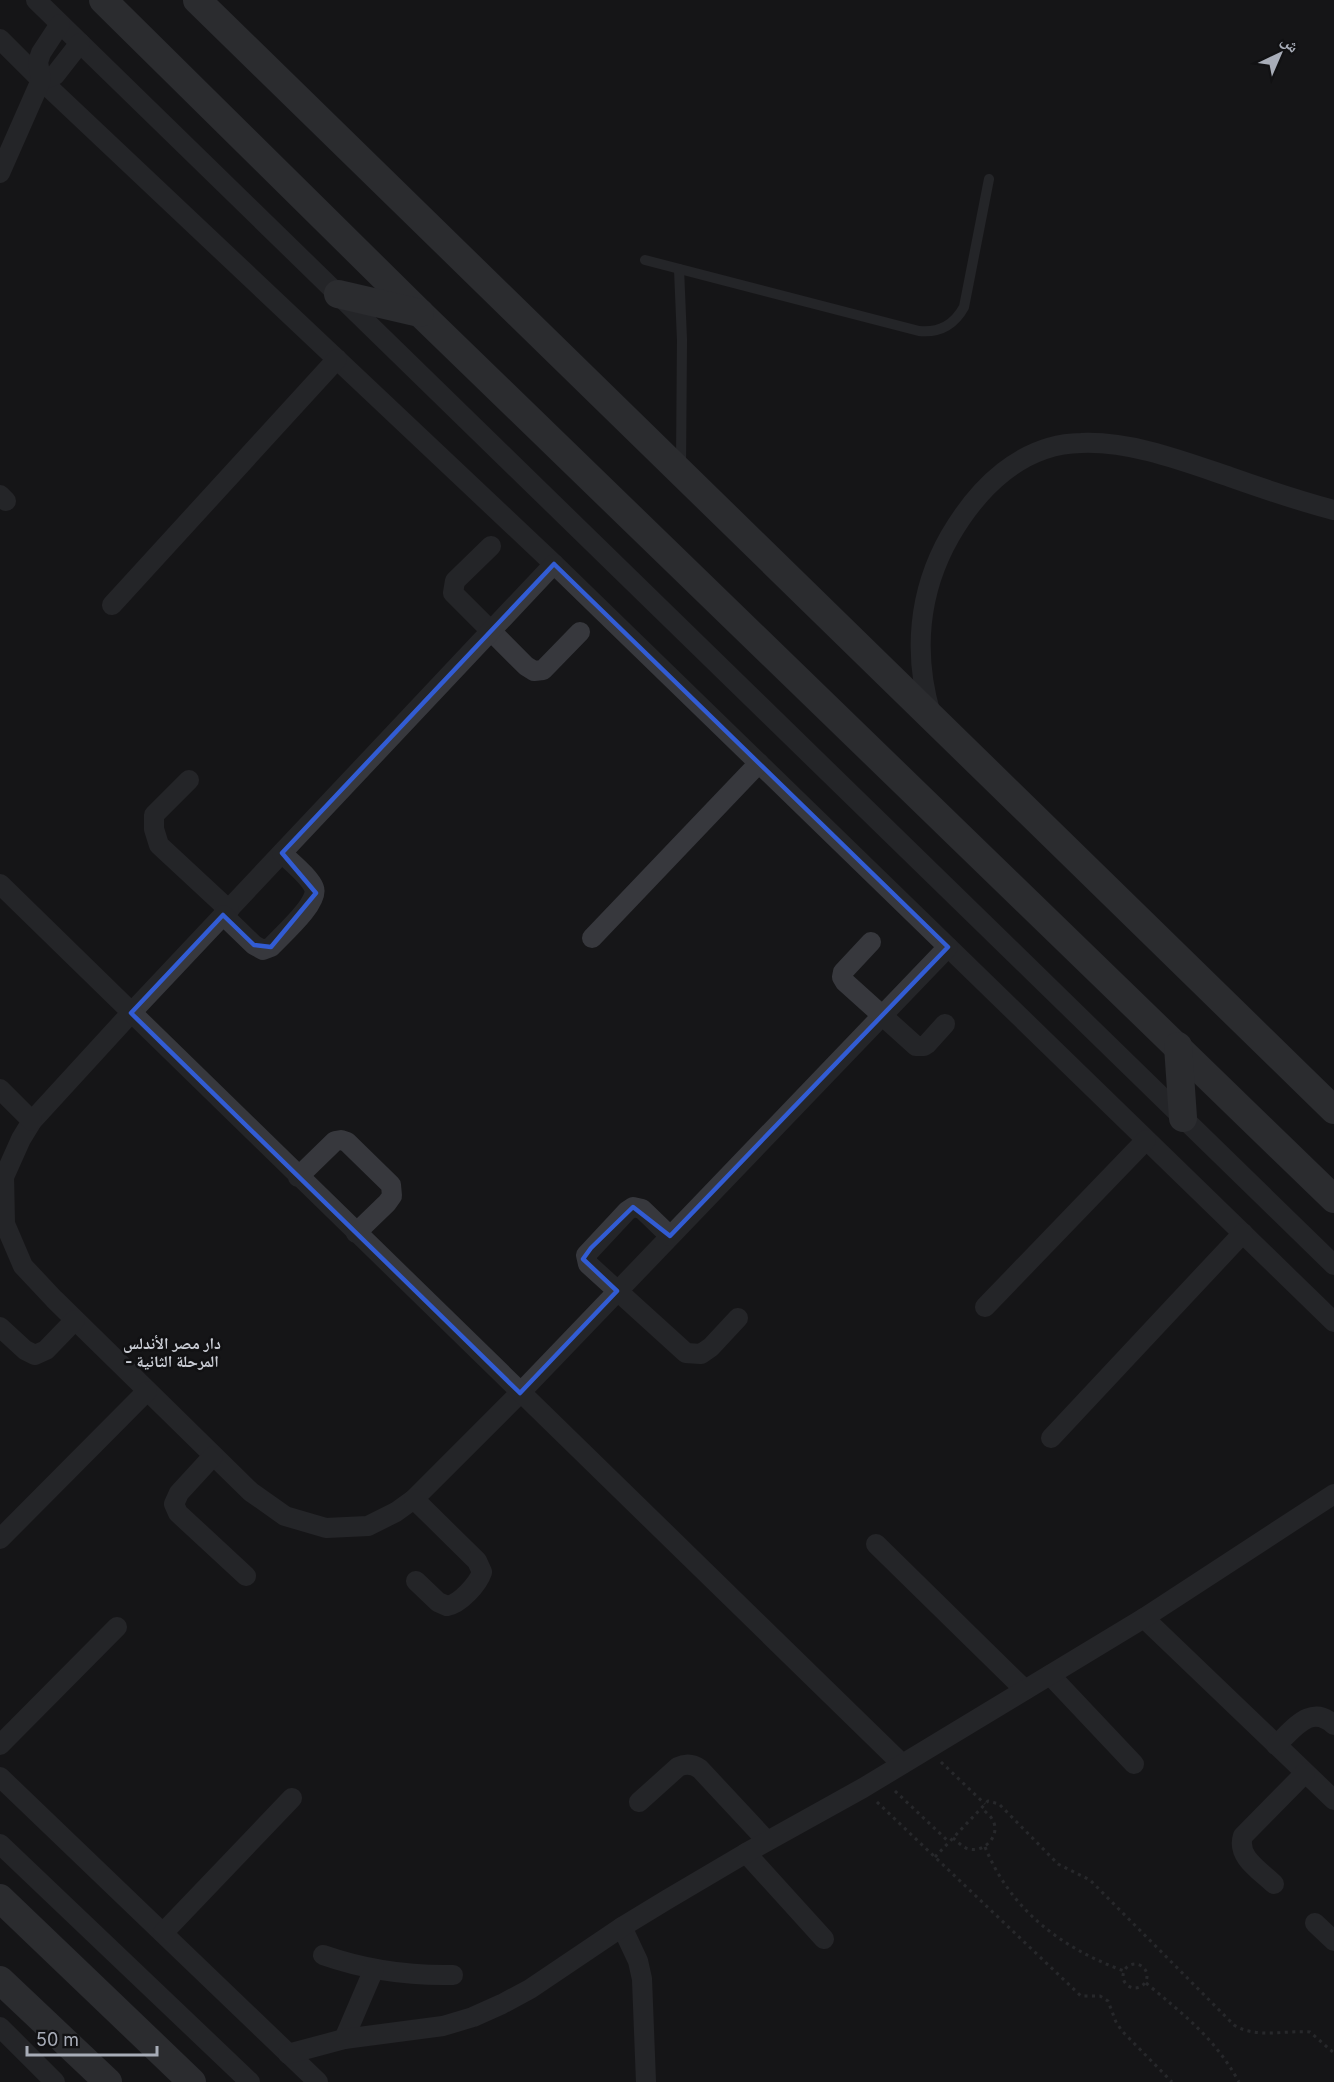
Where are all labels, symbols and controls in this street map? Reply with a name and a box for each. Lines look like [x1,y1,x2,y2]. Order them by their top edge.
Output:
north arrow [1250,24,1310,84]
text: ش [1277,30,1303,56]
district label: دار مصر الأندلس - المرحلة الثانية [123,1333,221,1371]
scale bar [27,2019,158,2057]
text: 50 m [36,2029,79,2050]

